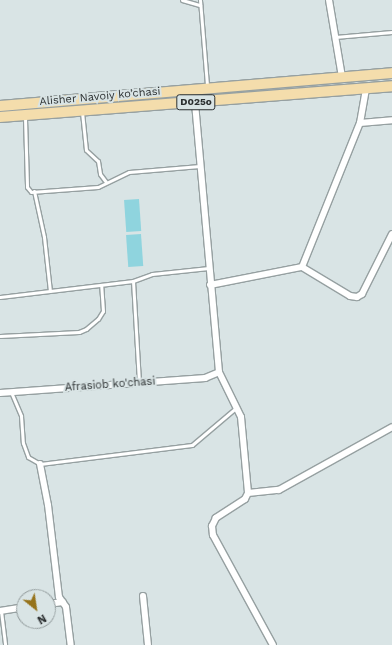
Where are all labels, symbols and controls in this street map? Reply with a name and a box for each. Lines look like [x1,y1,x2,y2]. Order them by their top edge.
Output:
street label: Alisher Navoiy ko’chasi [39,85,161,109]
road number: D025o [176,94,216,110]
street label: Afrasiob ko'chasi [64,375,156,395]
north arrow [16,589,56,629]
text: N [35,611,49,627]

